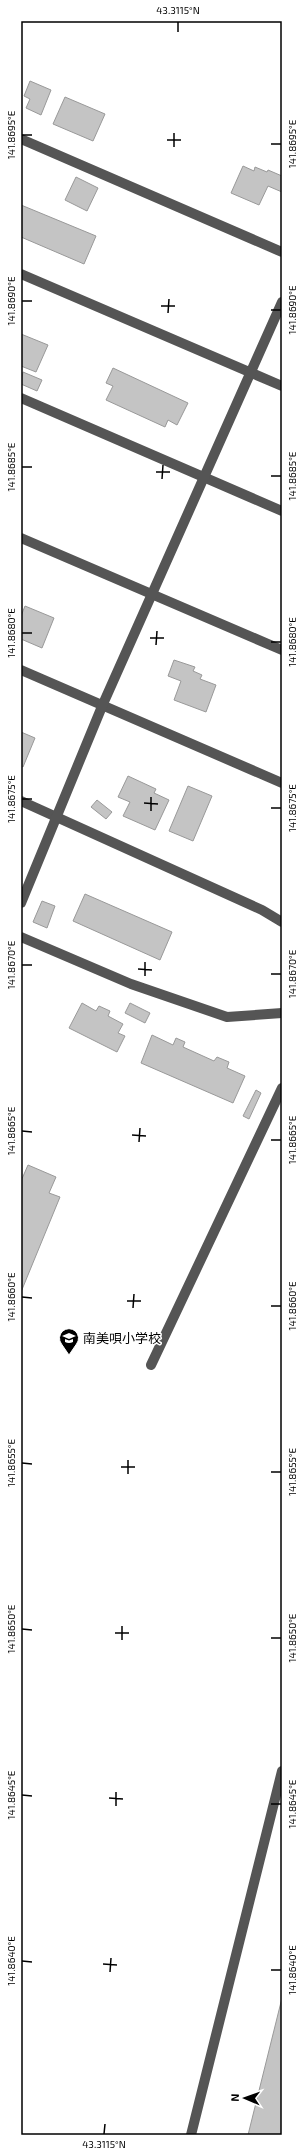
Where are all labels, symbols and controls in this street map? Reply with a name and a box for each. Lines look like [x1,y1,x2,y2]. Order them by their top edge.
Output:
text: 43.3115°N [156,4,200,16]
text: 141.8695°E [5,110,17,159]
text: 141.8695°E [286,119,298,168]
text: 141.8690°E [5,276,17,326]
text: 141.8690°E [286,285,298,335]
text: 141.8685°E [5,442,17,491]
text: 141.8685°E [286,451,298,500]
text: 141.8680°E [5,608,17,658]
text: 141.8680°E [286,617,298,667]
text: 141.8675°E [5,775,17,823]
text: 141.8675°E [286,784,298,832]
text: 141.8670°E [5,940,17,989]
text: 141.8670°E [286,949,298,998]
text: 141.8665°E [5,1106,17,1155]
text: 141.8665°E [286,1115,298,1164]
text: 141.8660°E [5,1272,17,1322]
text: 141.8660°E [286,1281,298,1331]
school or university icon: 南美唄小学校 [58,1327,80,1355]
place label: 南美唄小学校 [83,1330,161,1346]
text: 141.8655°E [5,1439,17,1487]
text: 141.8655°E [286,1448,298,1496]
text: 141.8650°E [5,1604,17,1653]
text: 141.8650°E [286,1613,298,1662]
text: 141.8645°E [5,1770,17,1819]
text: 141.8645°E [286,1779,298,1828]
text: 141.8640°E [5,1936,17,1986]
text: 141.8640°E [286,1945,298,1995]
north arrow [225,2078,265,2118]
text: N [228,2093,241,2102]
text: 43.3115°N [82,2138,126,2150]

